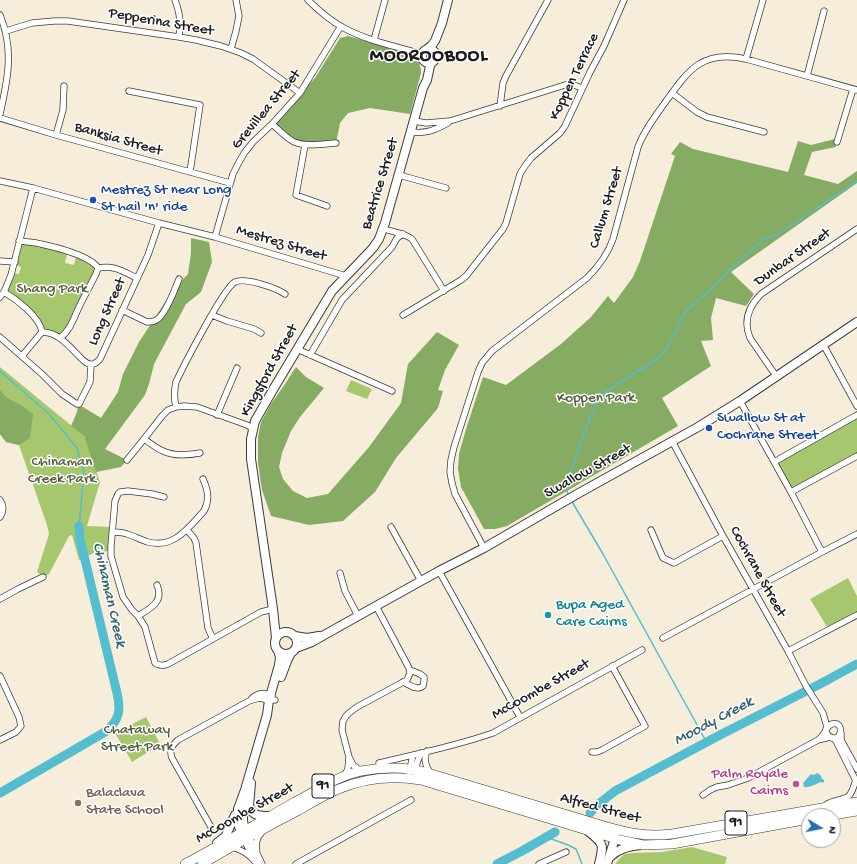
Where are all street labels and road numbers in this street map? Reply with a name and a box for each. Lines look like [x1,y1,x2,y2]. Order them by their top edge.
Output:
street label: Pepperina Street [107,5,215,41]
street label: Koppen Terrace [546,31,604,123]
street label: Grevillea Street [228,66,306,154]
street label: Banksia Street [72,119,164,161]
street label: Beatrice Street [359,136,403,232]
street label: Callum Street [586,165,628,251]
street label: Mestrez Street [234,222,328,266]
street label: Dunbar Street [751,225,835,291]
street label: Long Street [85,275,131,349]
street label: Kingsford Street [237,322,303,420]
street label: Swallow Street [541,441,635,503]
street label: Cochrane Street [725,523,789,621]
street label: McCoombe Street [489,656,593,724]
road number: 91 [312,774,334,798]
street label: McCoombe Street [193,780,297,848]
street label: Alfred Street [558,790,642,828]
road number: 91 [725,811,747,835]

